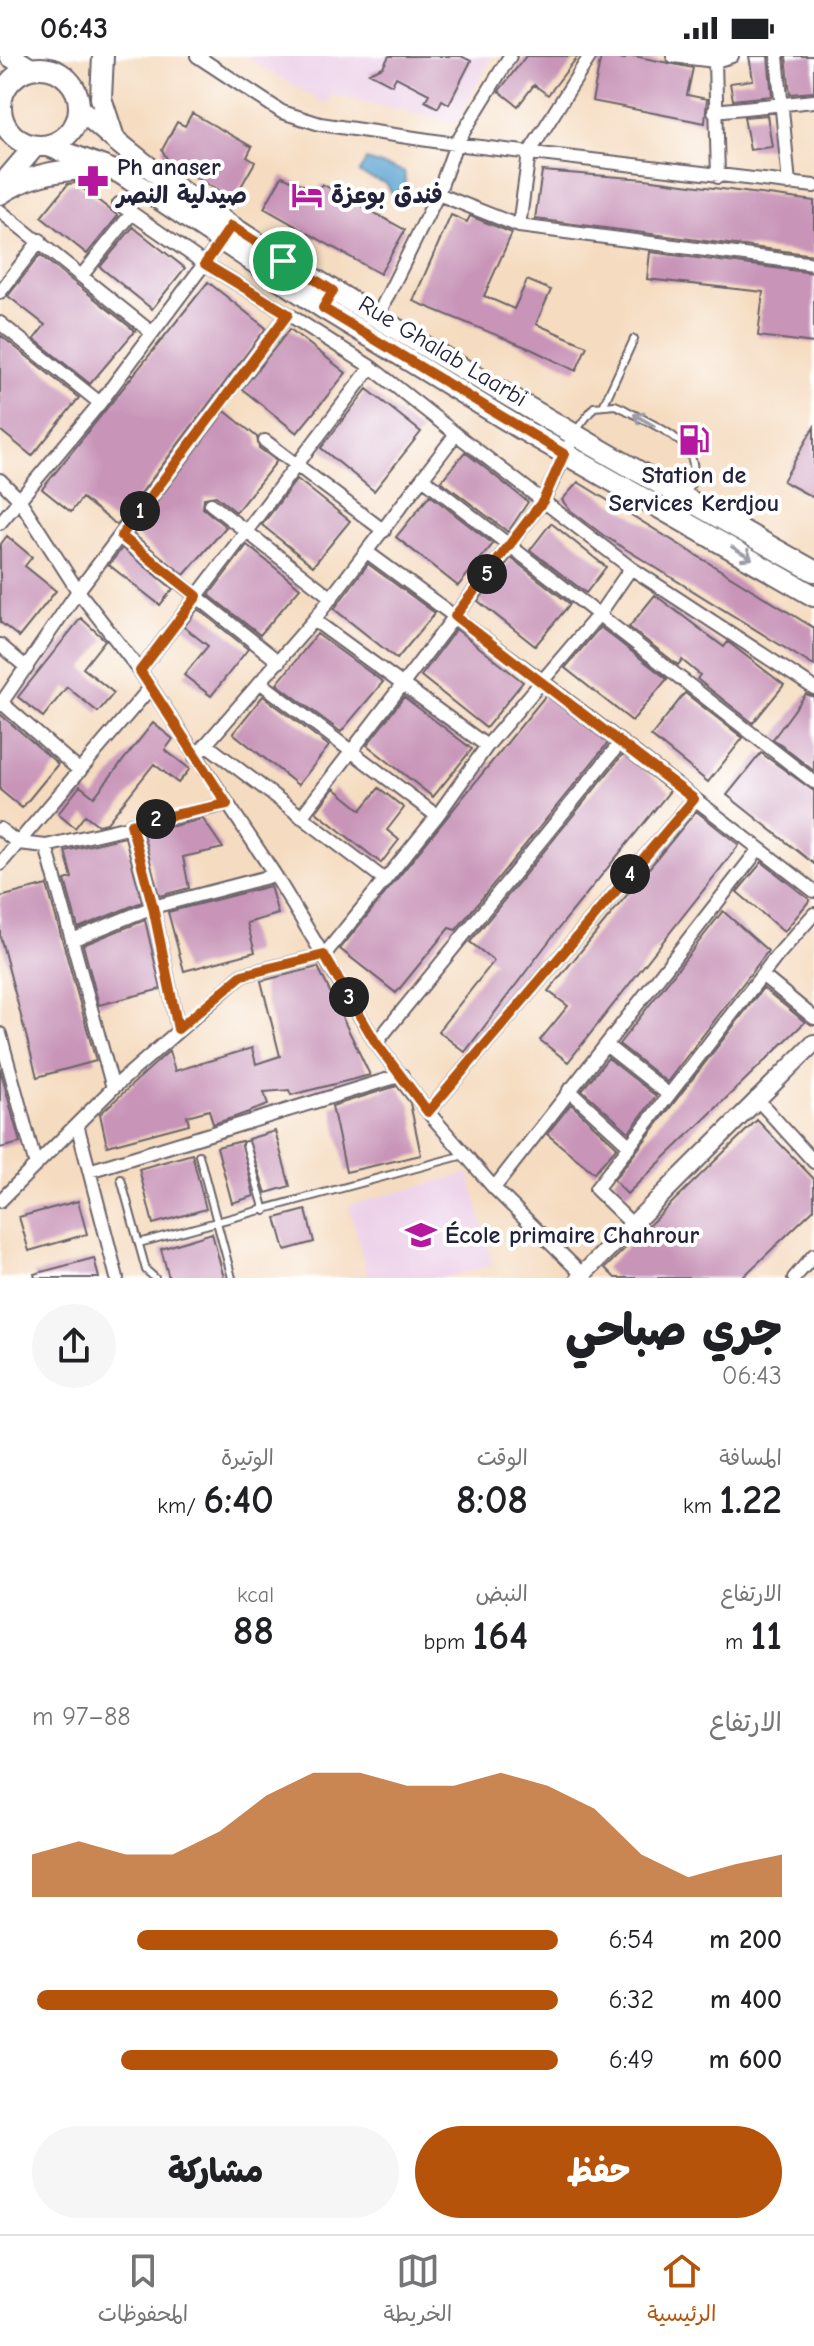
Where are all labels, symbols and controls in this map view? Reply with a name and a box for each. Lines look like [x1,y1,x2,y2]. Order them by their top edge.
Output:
text: 06:43 [40,11,108,46]
place label: Ph anaser صيدلية النصر [115,153,247,209]
pharmacy icon: Ph anaser صيدلية النصر [76,164,110,198]
hotel icon: فندق بوعزة [290,178,324,212]
place label: فندق بوعزة [331,181,443,210]
pin [249,227,317,295]
icon: arrive [261,239,305,283]
street label: Rue Ghalab Laarbi [354,290,532,412]
one-way arrow [633,412,656,428]
fuel station icon: Station de Services Kerdjou [677,423,711,457]
place label: Station de Services Kerdjou [609,461,779,517]
pin: 1 [120,491,160,531]
text: 1 [136,498,144,524]
one-way arrow [729,546,753,561]
pin: 5 [467,554,507,594]
text: 5 [481,561,493,587]
pin: 2 [136,799,176,839]
text: 2 [151,806,161,832]
pin: 4 [610,854,650,894]
text: 4 [625,861,635,887]
pin: 3 [329,977,369,1017]
text: 3 [344,984,354,1010]
school or university icon: École primaire Chahrour [404,1218,438,1252]
place label: École primaire Chahrour [445,1221,699,1249]
button: share [32,1304,116,1388]
text: جري صباحي [566,1305,782,1356]
text: 06:43 [722,1361,782,1391]
text: الوتيرة [221,1445,274,1471]
text: الوقت [477,1445,528,1471]
text: المسافة [719,1445,782,1471]
text: 6:40 [203,1477,274,1523]
text: 8:08 [456,1477,528,1523]
text: 1.22 [719,1477,782,1523]
text: /km [157,1493,203,1519]
text: km [683,1493,719,1519]
text: النبض [475,1581,528,1607]
text: الارتفاع [720,1581,782,1607]
text: kcal [237,1582,274,1608]
text: 88 [233,1608,274,1654]
text: 164 [473,1613,528,1659]
text: 11 [751,1613,782,1659]
text: bpm [424,1629,473,1655]
text: m [725,1629,751,1655]
text: 88–97 m [32,1702,131,1732]
text: الارتفاع [709,1708,782,1738]
text: 6:54 [609,1925,654,1955]
text: 200 m [709,1925,782,1955]
text: 6:32 [608,1985,654,2015]
text: 400 m [710,1985,782,2015]
text: 6:49 [609,2045,654,2075]
text: 600 m [709,2045,782,2075]
button: مشاركة [32,2126,399,2218]
button: حفظ [415,2126,782,2218]
tab: المحفوظات [98,2249,188,2333]
tab: الخريطة [383,2249,452,2333]
tab: الرئيسية [647,2249,716,2333]

